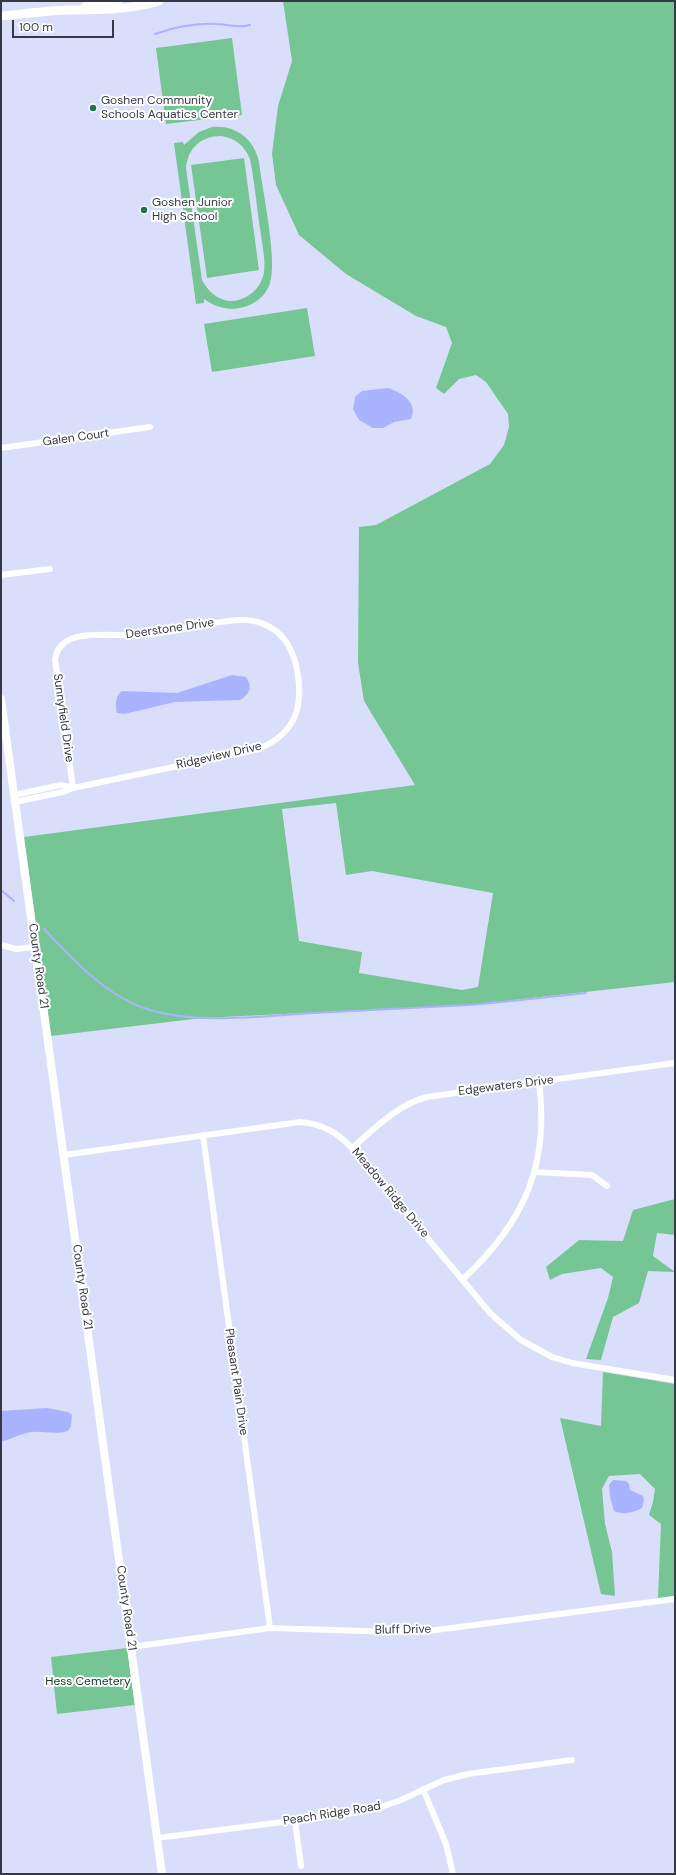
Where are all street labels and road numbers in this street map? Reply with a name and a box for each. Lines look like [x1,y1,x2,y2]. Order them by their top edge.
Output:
street label: Galen Court [42,426,110,450]
street label: Deerstone Drive [125,616,215,642]
street label: Sunnyfield Drive [50,673,76,763]
street label: Ridgeview Drive [175,739,263,773]
street label: County Road 21 [25,922,51,1010]
street label: Edgewaters Drive [457,1073,555,1099]
street label: Meadow Ridge Drive [348,1145,432,1241]
street label: County Road 21 [69,1243,95,1331]
street label: Pleasant Plain Drive [221,1328,251,1436]
street label: County Road 21 [113,1564,139,1652]
street label: Bluff Drive [375,1622,431,1638]
street label: Peach Ridge Road [282,1799,382,1829]

